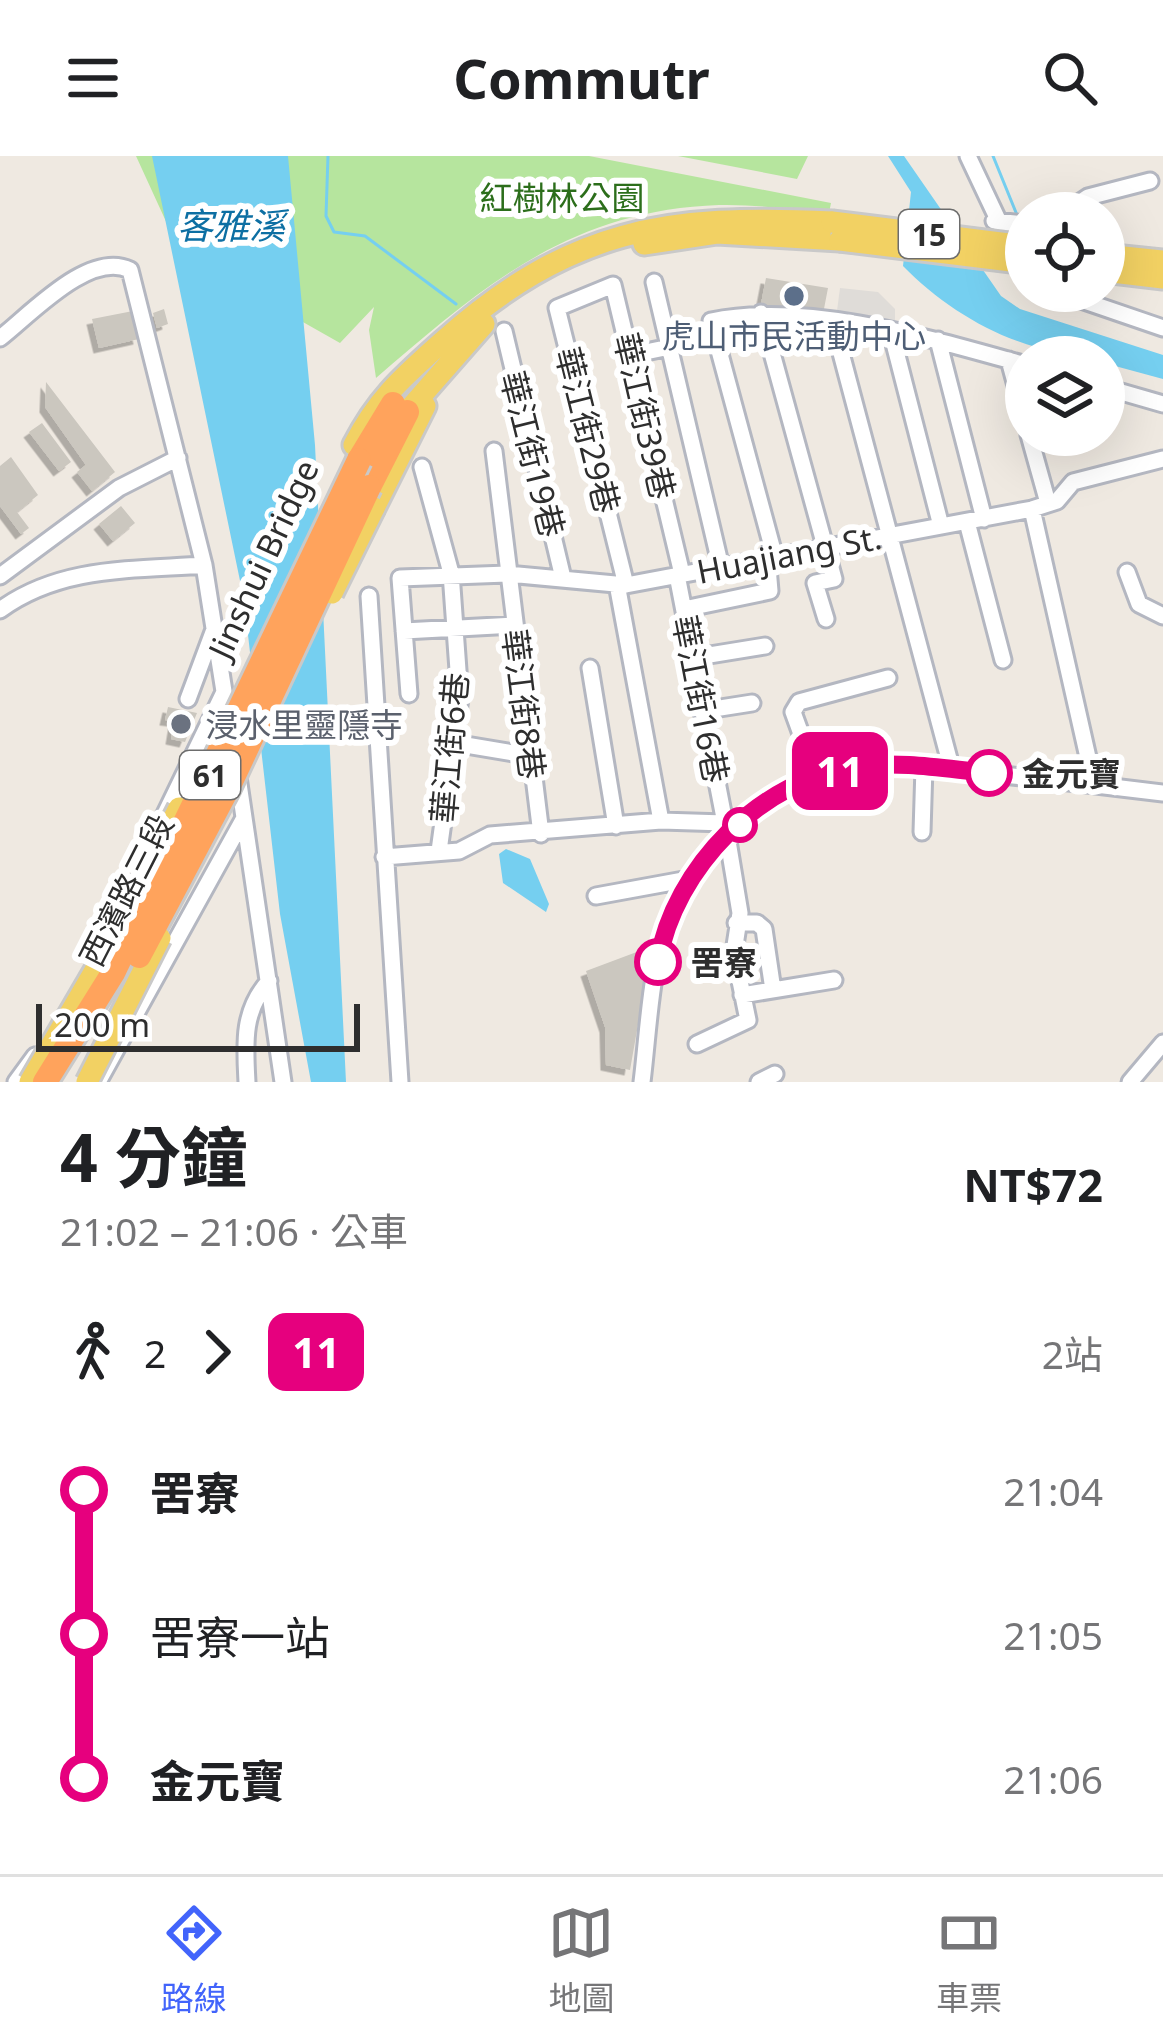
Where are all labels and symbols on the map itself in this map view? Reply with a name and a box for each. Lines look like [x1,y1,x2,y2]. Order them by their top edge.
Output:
park label: 紅樹林公園 [480,175,645,220]
water label: 客雅溪 [177,201,290,250]
road number: 15 [899,210,959,258]
marker: 虎山市民活動中心 [781,283,807,309]
place label: 虎山市民活動中心 [662,313,926,358]
street label: 華江街39巷 [604,328,686,504]
street label: 華江街29巷 [546,342,630,518]
street label: 華江街19巷 [491,366,575,542]
street label: Jinshui Bridge [196,452,329,668]
street label: Huajiang St. [693,514,885,594]
street label: 華江街16巷 [663,611,739,787]
street label: 華江街8巷 [492,626,556,782]
street label: 華江街6巷 [420,671,478,825]
place label: 浸水里靈隱寺 [205,702,403,747]
marker: 浸水里靈隱寺 [168,711,194,737]
line badge: 11 [786,732,894,810]
road number: 61 [180,751,240,799]
marker: 金元寶 [967,751,1011,795]
place label: 金元寶 [1022,751,1121,796]
street label: 西濱路三段 [68,806,184,974]
unlabelled marker [724,809,756,841]
marker: 罟寮 [636,940,680,984]
place label: 罟寮 [691,940,757,985]
scale bar [36,998,360,1051]

